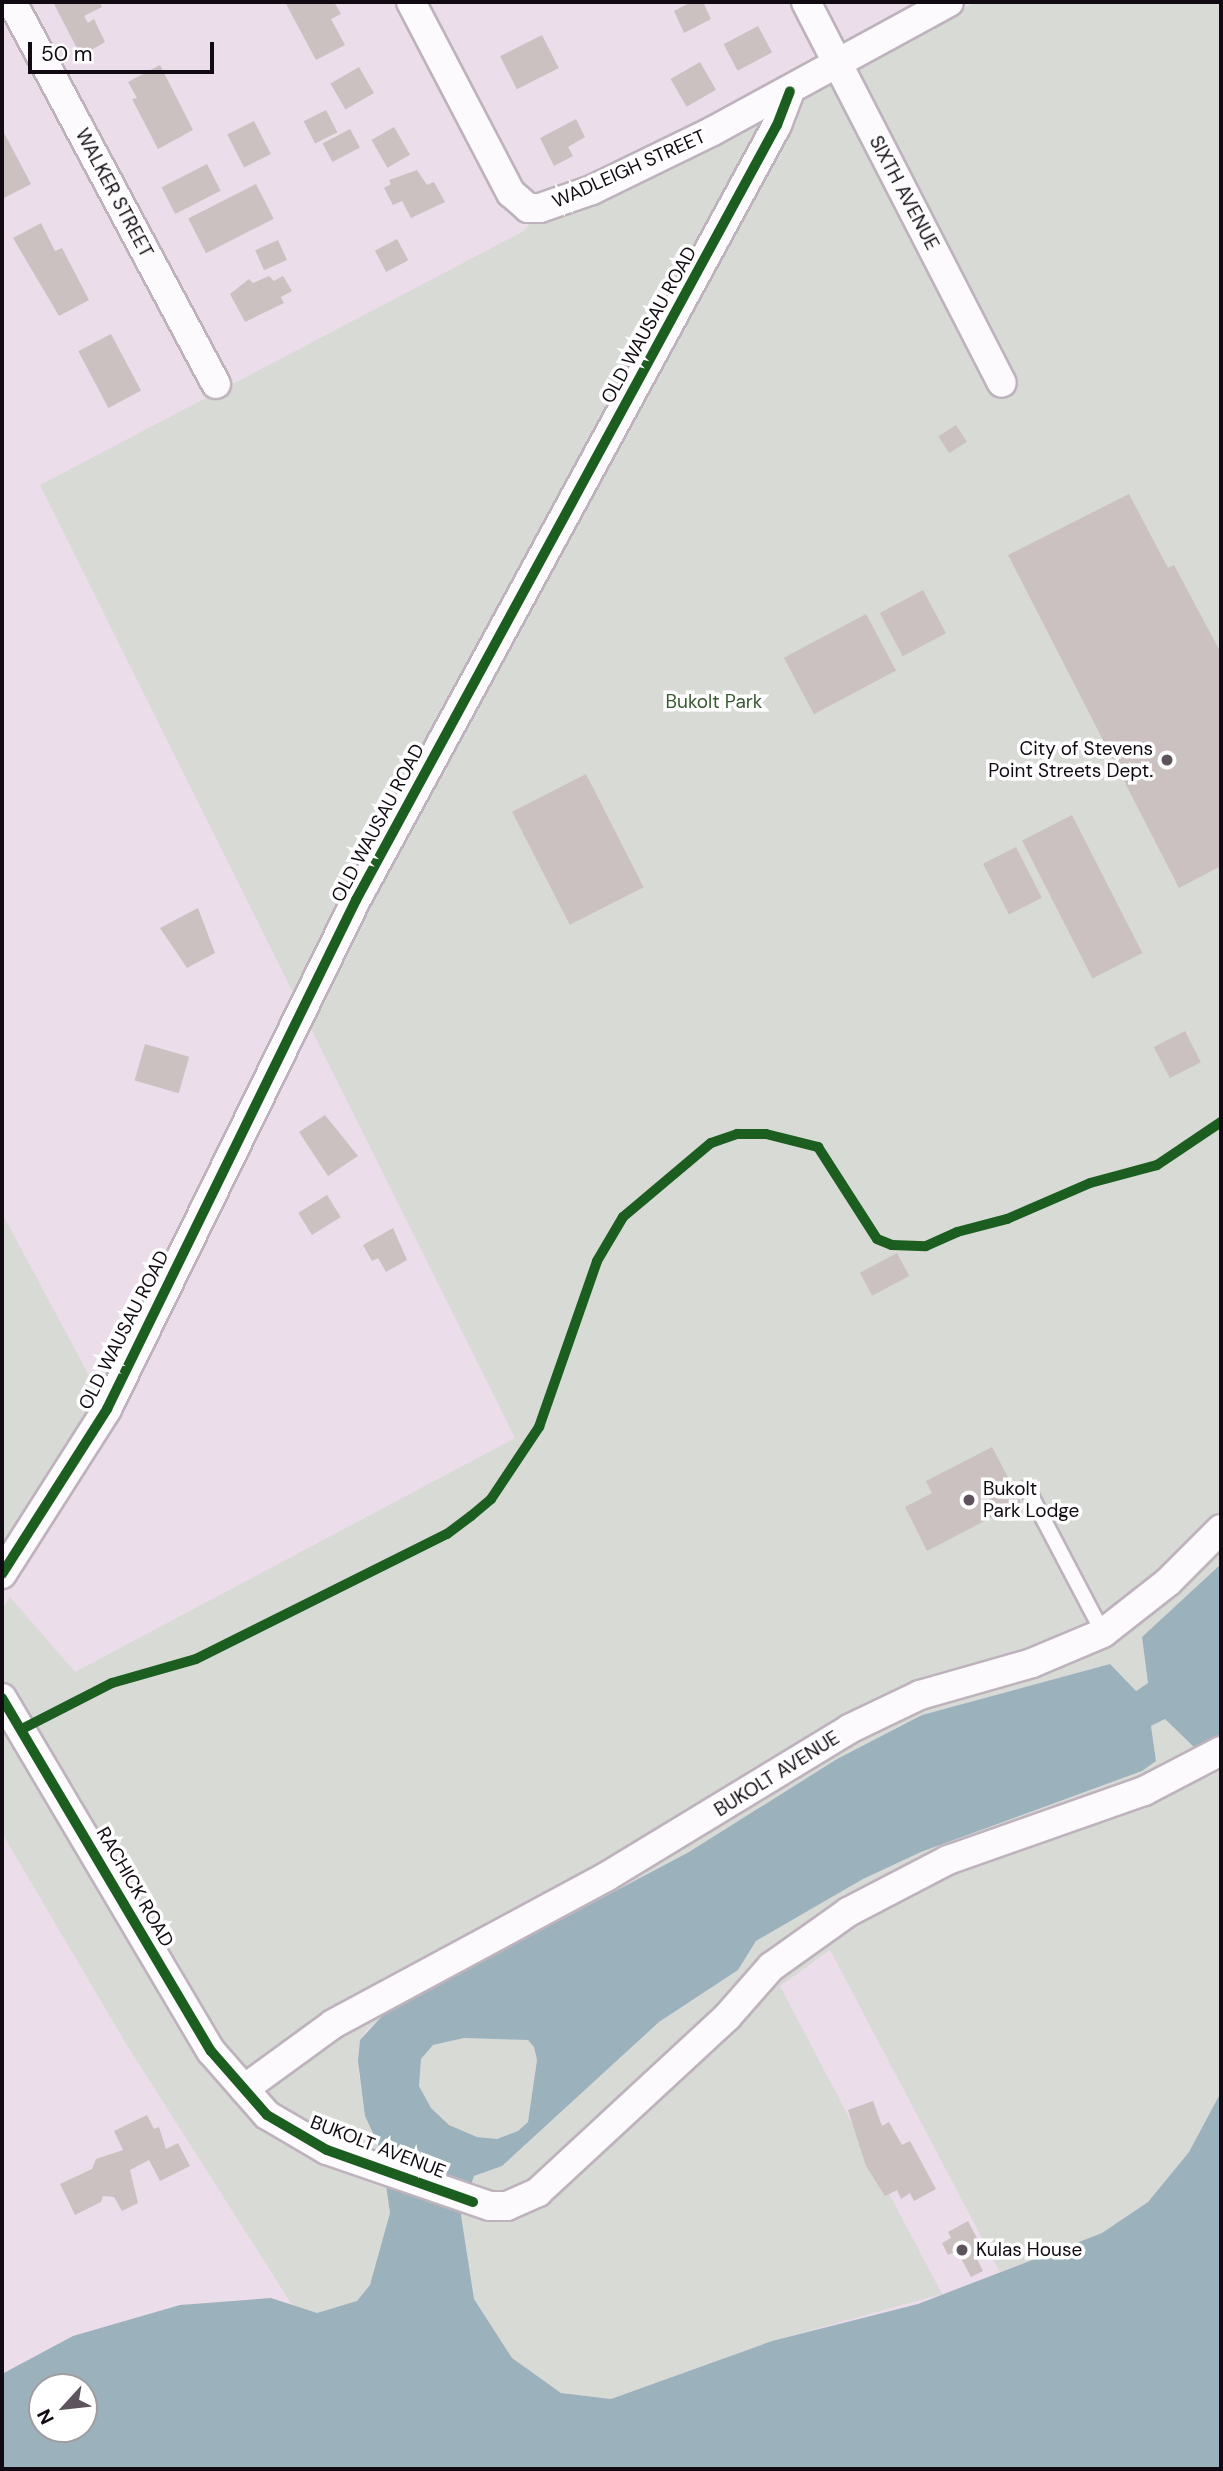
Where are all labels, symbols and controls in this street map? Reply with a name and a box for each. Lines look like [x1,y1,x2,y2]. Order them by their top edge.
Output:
scale bar [32,28,217,72]
text: 50 m [41,40,92,68]
street label: WALKER STREET [70,125,158,261]
street label: WADLEIGH STREET [549,125,709,213]
street label: SIXTH AVENUE [864,132,944,254]
street label: OLD WAUSAU ROAD [596,243,702,407]
park label: Bukolt Park [666,691,762,713]
place label: City of Stevens Point Streets Dept. [988,738,1153,782]
street label: OLD WAUSAU ROAD [327,740,429,906]
marker: City of Stevens Point Streets Dept. [1159,752,1175,768]
street label: OLD WAUSAU ROAD [74,1247,174,1413]
place label: Bukolt Park Lodge [983,1478,1079,1522]
marker: Bukolt Park Lodge [961,1492,977,1508]
street label: BUKOLT AVENUE [710,1726,844,1822]
street label: RACHICK ROAD [91,1823,179,1951]
street label: BUKOLT AVENUE [307,2111,449,2183]
place label: Kulas House [976,2239,1082,2261]
marker: Kulas House [954,2242,970,2258]
north arrow [28,2373,98,2443]
text: N [31,2405,60,2429]

